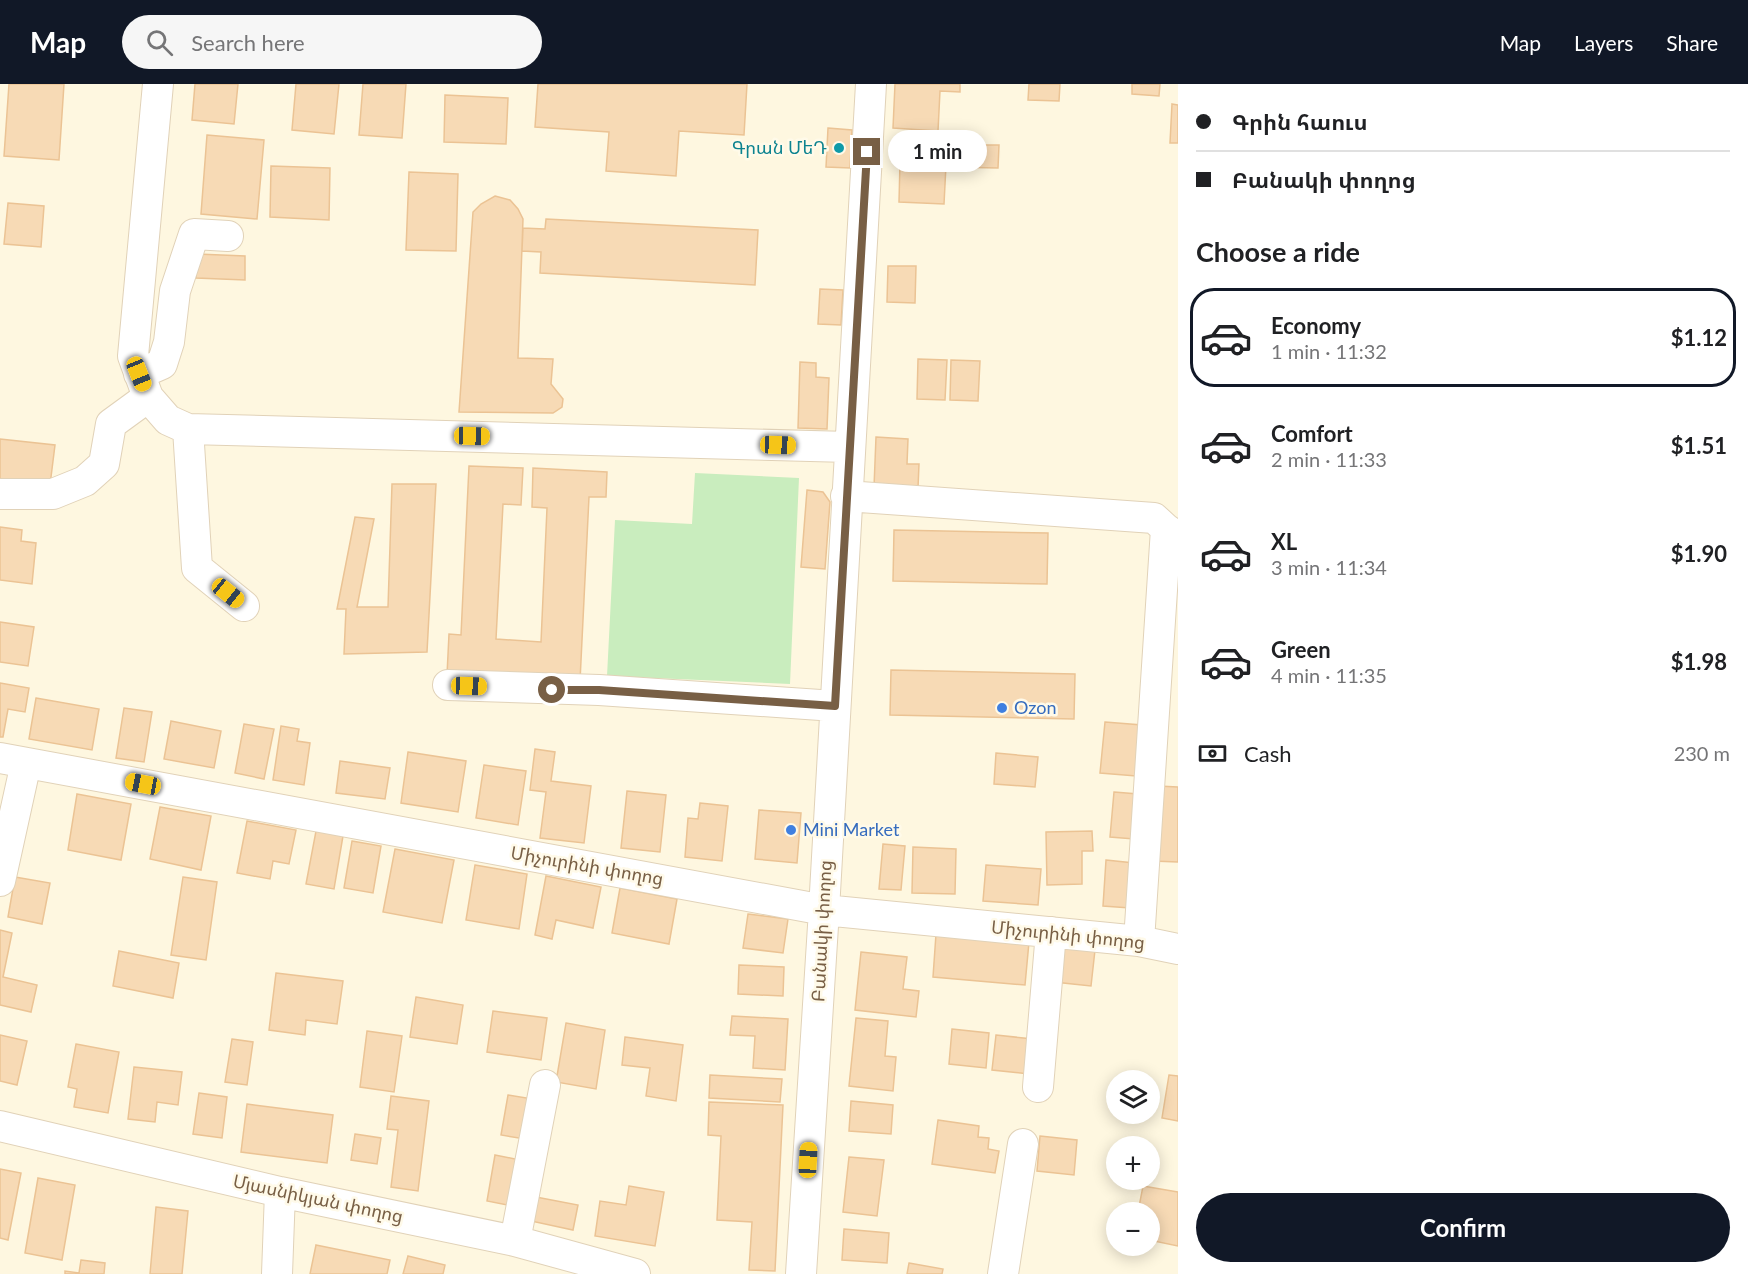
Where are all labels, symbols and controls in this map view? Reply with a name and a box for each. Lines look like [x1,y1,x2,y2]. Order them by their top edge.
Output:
search box [122,15,542,69]
text: Map [30,25,86,59]
icon: search [143,26,176,59]
text: Search here [191,29,305,56]
text: Map [1500,30,1541,55]
text: Layers [1574,30,1633,55]
text: Share [1666,30,1718,55]
text: Գրին հաուս [1232,108,1368,135]
callout: 1 min [888,131,987,173]
place label: Գրան ՄեԴ [732,136,827,158]
route end [853,138,880,165]
text: 1 min [913,139,962,163]
marker: Գրան ՄեԴ [832,141,846,155]
text: Բանակի փողոց [1232,166,1416,193]
text: Choose a ride [1196,235,1360,268]
icon: car [1199,311,1253,365]
text: Economy [1271,312,1361,339]
text: $1.12 [1671,324,1727,351]
text: 1 min · 11:32 [1271,339,1387,363]
car [124,354,154,394]
icon: car [1199,419,1253,473]
text: Comfort [1271,420,1353,447]
car [454,427,490,445]
text: $1.51 [1671,432,1727,459]
car [760,435,796,455]
text: 2 min · 11:33 [1271,447,1387,471]
icon: car [1199,527,1253,581]
text: XL [1271,528,1297,555]
text: $1.90 [1671,540,1727,567]
text: 3 min · 11:34 [1271,555,1387,579]
car [208,575,248,611]
icon: car [1199,635,1253,689]
text: Green [1271,636,1331,663]
text: $1.98 [1671,648,1727,675]
text: 4 min · 11:35 [1271,663,1387,687]
car [451,676,487,696]
route start [538,676,565,703]
place label: Ozon [1014,696,1056,718]
marker: Ozon [995,701,1009,715]
icon: cash [1196,737,1229,770]
text: Cash [1244,740,1291,767]
text: 230 m [1674,741,1730,765]
car [124,772,162,796]
place label: Mini Market [803,818,900,840]
marker: Mini Market [784,823,798,837]
street label: Միչուրինի փողոց [509,841,665,889]
street label: Բանակի փողոց [806,860,836,1002]
street label: Միչուրինի փողոց [990,915,1146,953]
map controls [1106,1070,1160,1256]
button: layers [1106,1070,1160,1124]
button: + [1106,1136,1160,1190]
car [798,1142,818,1178]
street label: Մյասնիկյան փողոց [231,1169,405,1227]
button: Confirm [1196,1193,1730,1262]
button: − [1106,1202,1160,1256]

